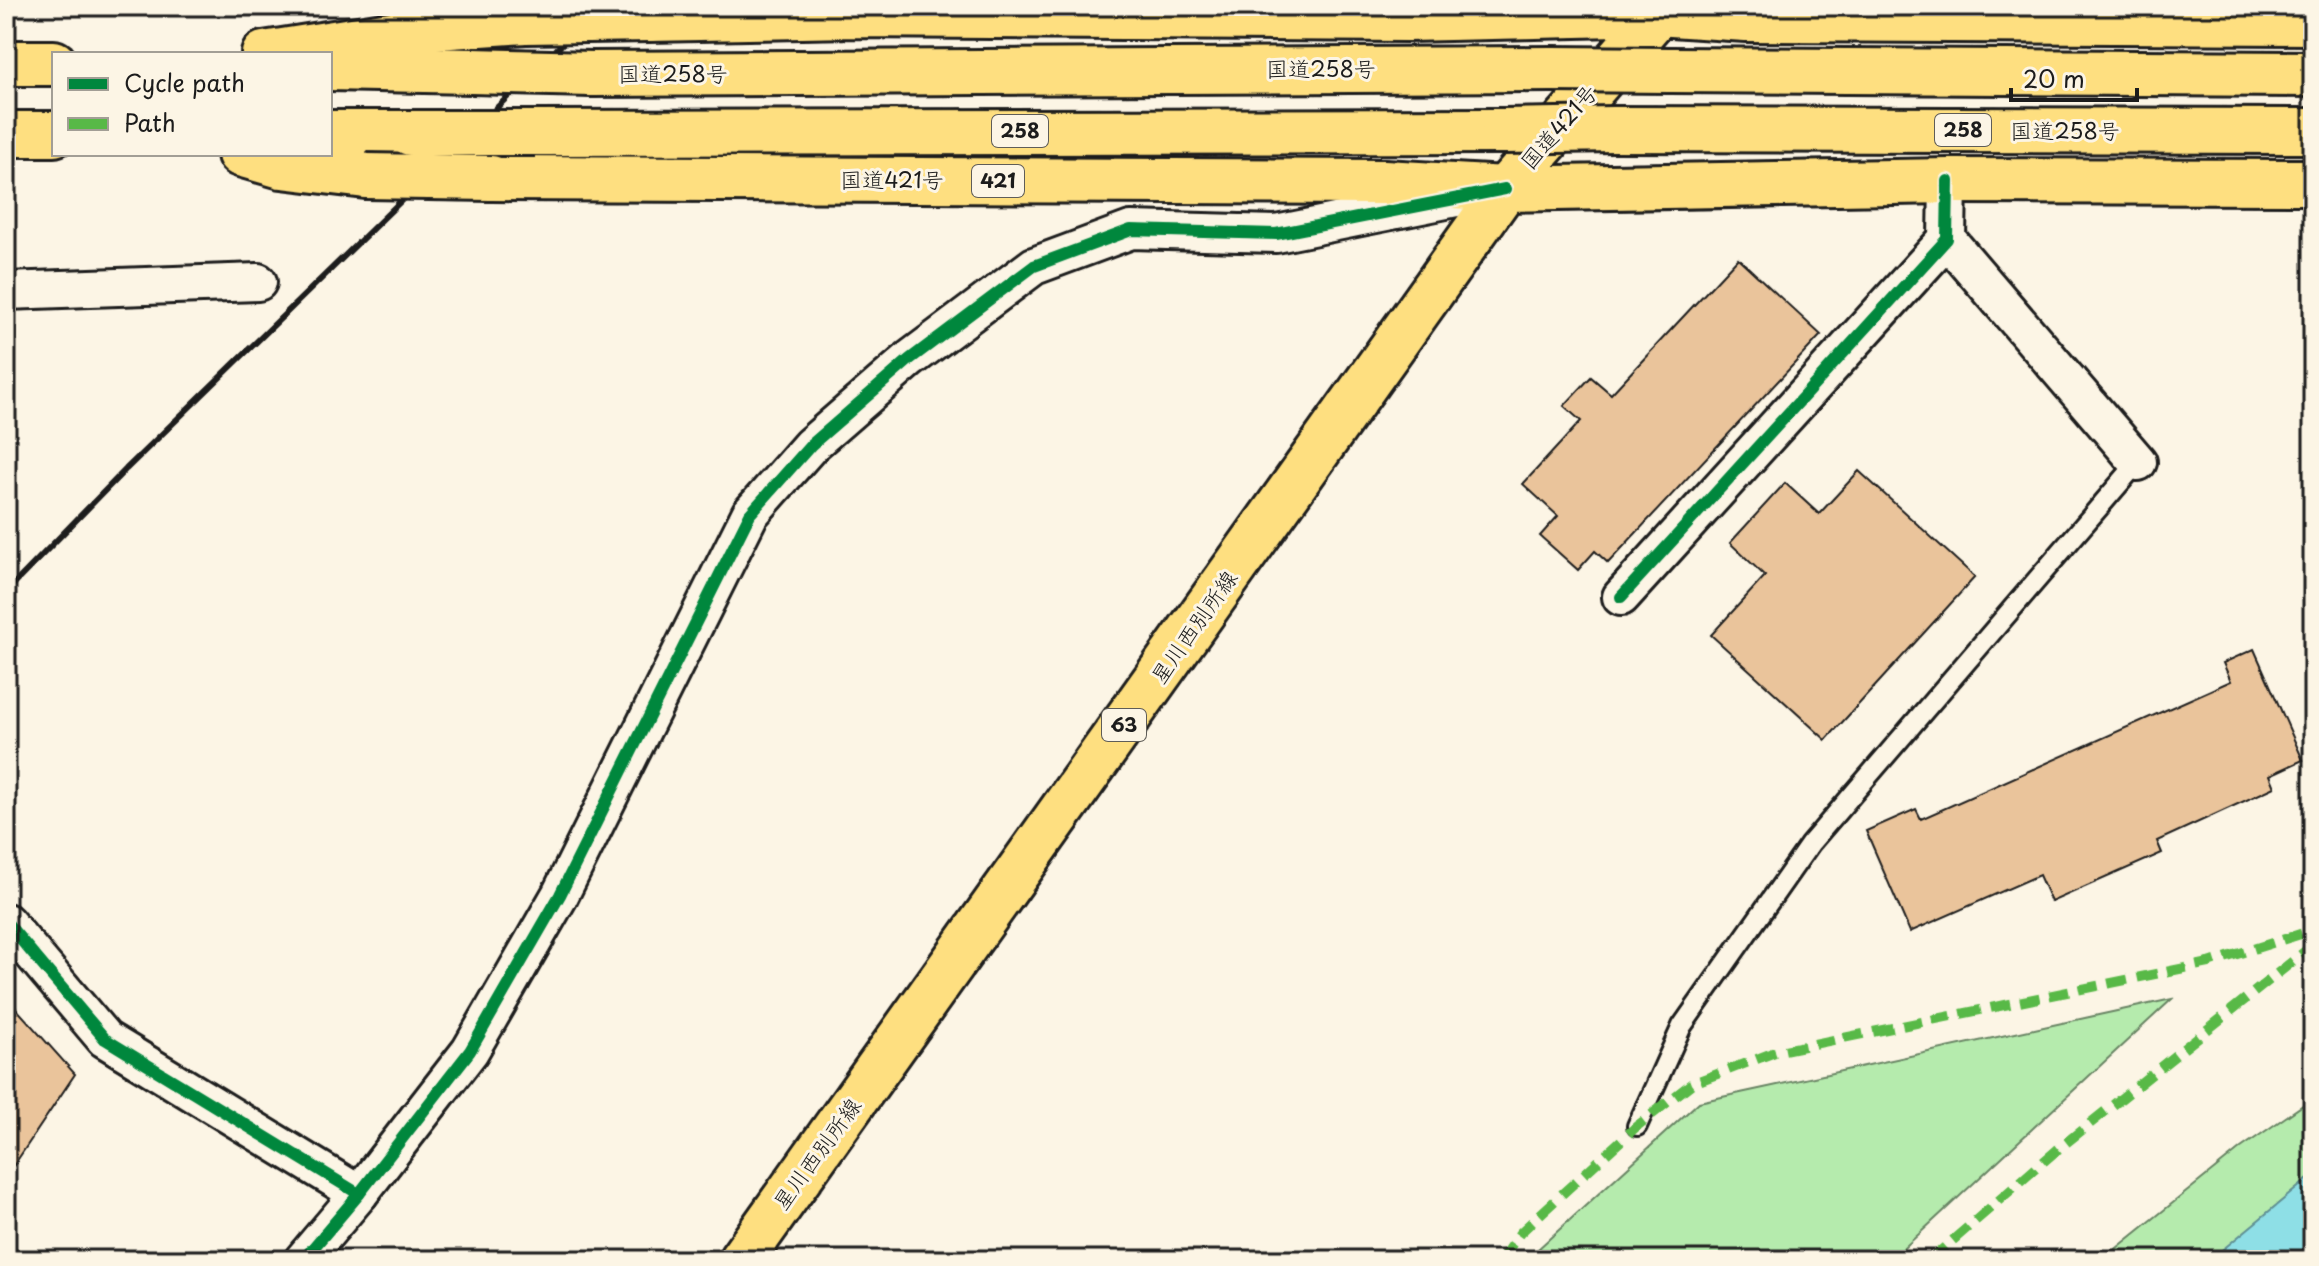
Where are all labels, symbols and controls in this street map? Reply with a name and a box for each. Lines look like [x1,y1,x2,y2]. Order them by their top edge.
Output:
street label: 国道258号 [1266,51,1376,84]
legend [52,52,332,156]
scale bar [2011,52,2137,102]
street label: 国道258号 [618,56,728,89]
text: 20 m [2023,60,2085,96]
text: Cycle path [124,64,245,100]
street label: 国道421号 [1511,76,1604,176]
text: Path [124,104,176,140]
street label: 国道258号 [2010,113,2120,146]
road number: 258 [1935,114,1991,146]
road number: 258 [992,115,1048,147]
street label: 国道421号 [840,162,944,195]
road number: 421 [972,165,1024,197]
street label: 星川西別所線 [1141,563,1244,690]
road number: 63 [1102,709,1146,741]
street label: 星川西別所線 [764,1090,868,1216]

